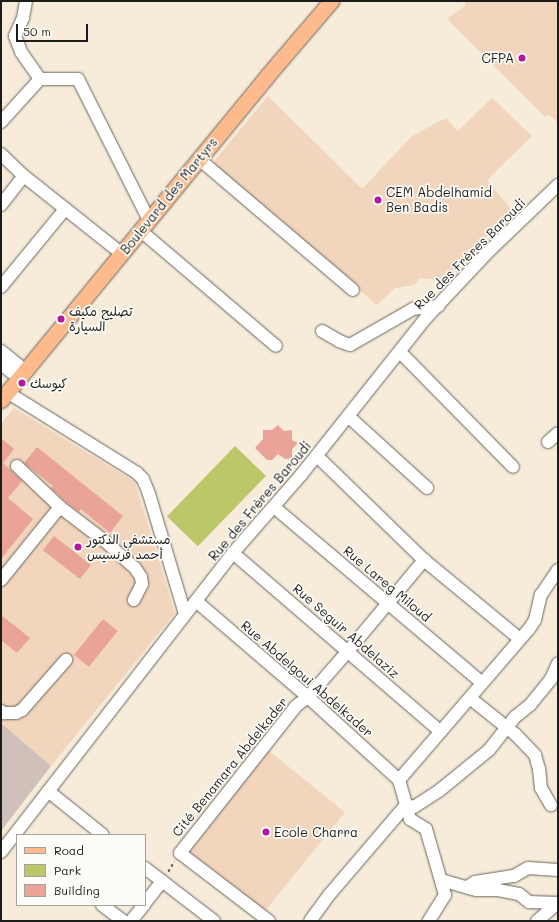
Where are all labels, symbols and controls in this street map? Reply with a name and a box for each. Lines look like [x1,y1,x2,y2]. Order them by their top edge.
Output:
scale bar [18,16,90,42]
text: 50 m [23,23,51,39]
place label: CFPA [482,50,514,66]
marker: CFPA [517,53,527,63]
street label: Boulevard des Martyrs [117,135,221,257]
place label: CEM Abdelhamid Ben Badis [386,185,492,216]
marker: CEM Abdelhamid Ben Badis [373,195,383,205]
street label: Rue des Frères Baroudi [411,195,529,313]
place label: تصليح مكيف السيارة [69,304,133,335]
marker: تصليح مكيف السيارة [56,314,66,324]
place label: كيوسك [30,375,67,391]
marker: كيوسك [17,378,27,388]
street label: Rue des Frères Baroudi [205,438,315,564]
place label: مستشفى الدكتور أحمد فرنسيس [87,532,171,563]
marker: مستشفى الدكتور أحمد فرنسيس [72,541,84,553]
street label: Rue Lareg Miloud [340,543,434,625]
street label: Rue Seguir Abdelaziz [290,581,402,681]
street label: Rue Abdelgoui Abdelkader [238,617,376,741]
street label: Cité Benamara Abdelkader [169,694,291,840]
place label: Ecole Charra [274,824,358,840]
marker: Ecole Charra [261,827,271,837]
legend [16,834,146,906]
text: Road [54,842,84,858]
text: Park [54,862,81,878]
text: Building [54,882,100,898]

